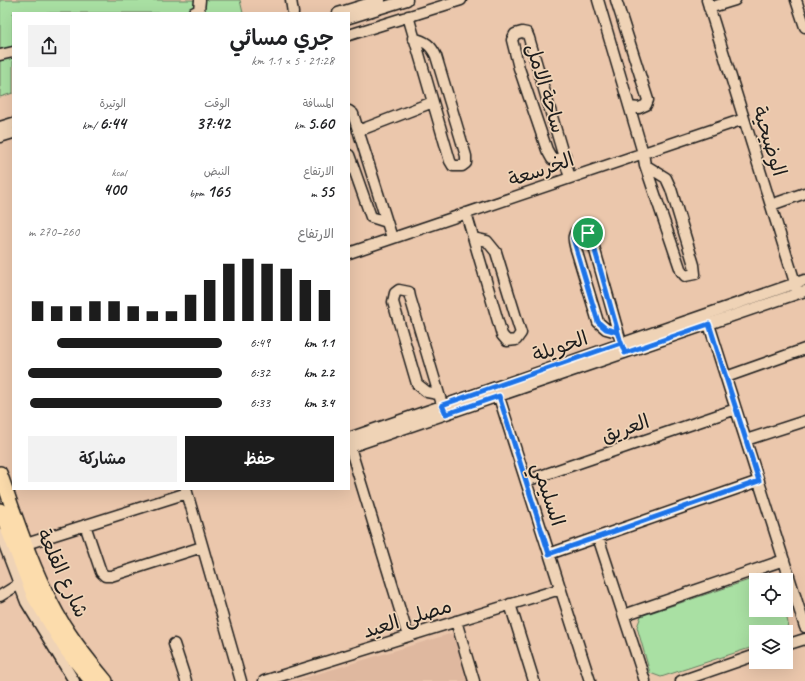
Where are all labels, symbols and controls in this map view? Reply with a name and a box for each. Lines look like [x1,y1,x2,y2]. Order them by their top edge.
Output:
text: جري مسائي [230,24,334,52]
button: share [28,25,70,67]
street label: ساحة الامل [520,40,571,136]
text: 21:28 · 5 × 1.1 km [251,53,334,69]
text: الوتيرة [99,96,126,110]
text: الوقت [204,96,230,110]
text: المسافة [303,96,334,110]
street label: الوضيحية [746,103,792,180]
text: 6:44 [99,113,126,134]
text: 37:42 [196,113,230,134]
text: 5.60 [308,113,334,134]
text: /km [82,118,99,132]
text: km [294,118,308,132]
street label: الخرسعة [505,147,577,192]
text: النبض [204,164,230,178]
text: الارتفاع [303,164,334,178]
text: kcal [111,165,126,179]
text: 400 [103,179,126,200]
text: 165 [207,181,230,202]
text: 55 [319,181,334,202]
text: bpm [189,186,207,200]
text: m [310,186,319,200]
pin [571,216,605,250]
icon: arrive [577,222,599,244]
text: 260–270 m [28,224,79,240]
text: الارتفاع [298,226,334,242]
street label: الحويلة [529,325,591,368]
text: 6:49 [250,335,270,351]
text: 1.1 km [304,335,334,351]
text: 6:32 [250,365,270,381]
text: 2.2 km [304,365,334,381]
text: 6:33 [250,395,270,411]
text: 3.4 km [304,395,334,411]
street label: العريق [598,409,653,448]
button: مشاركة [28,436,177,482]
button: حفظ [185,436,334,482]
street label: السليمي [522,459,571,531]
street label: شارع القلعة [30,525,94,622]
map controls [749,573,793,669]
button: locate [749,573,793,617]
street label: مصلى العيد [360,593,455,644]
button: layers [749,625,793,669]

